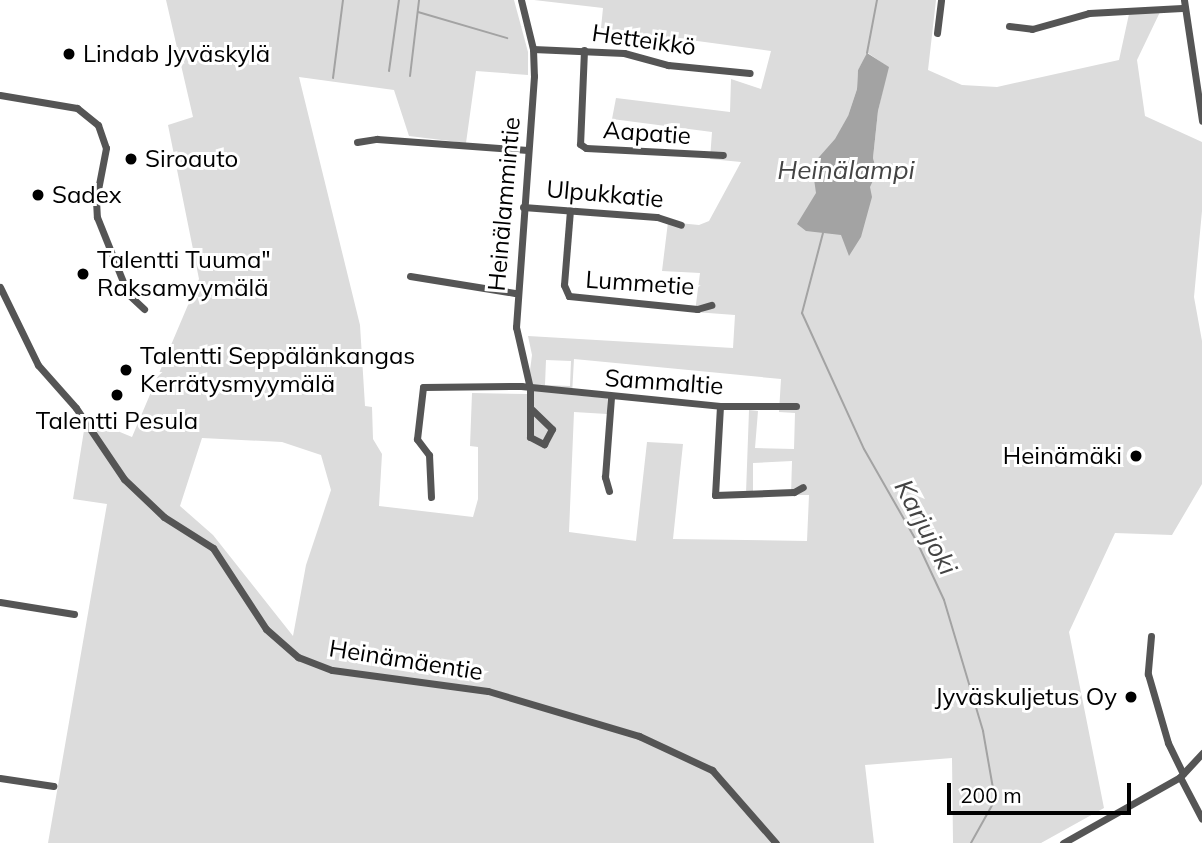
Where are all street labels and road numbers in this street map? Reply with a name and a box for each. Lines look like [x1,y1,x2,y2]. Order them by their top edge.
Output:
street label: Hetteikkö [590,18,698,62]
street label: Heinälammintie [482,116,526,292]
street label: Aapatie [602,116,692,150]
street label: Ulpukkatie [545,175,665,213]
street label: Lummetie [585,265,695,301]
street label: Sammaltie [604,363,724,401]
street label: Heinämäentie [327,634,485,686]

